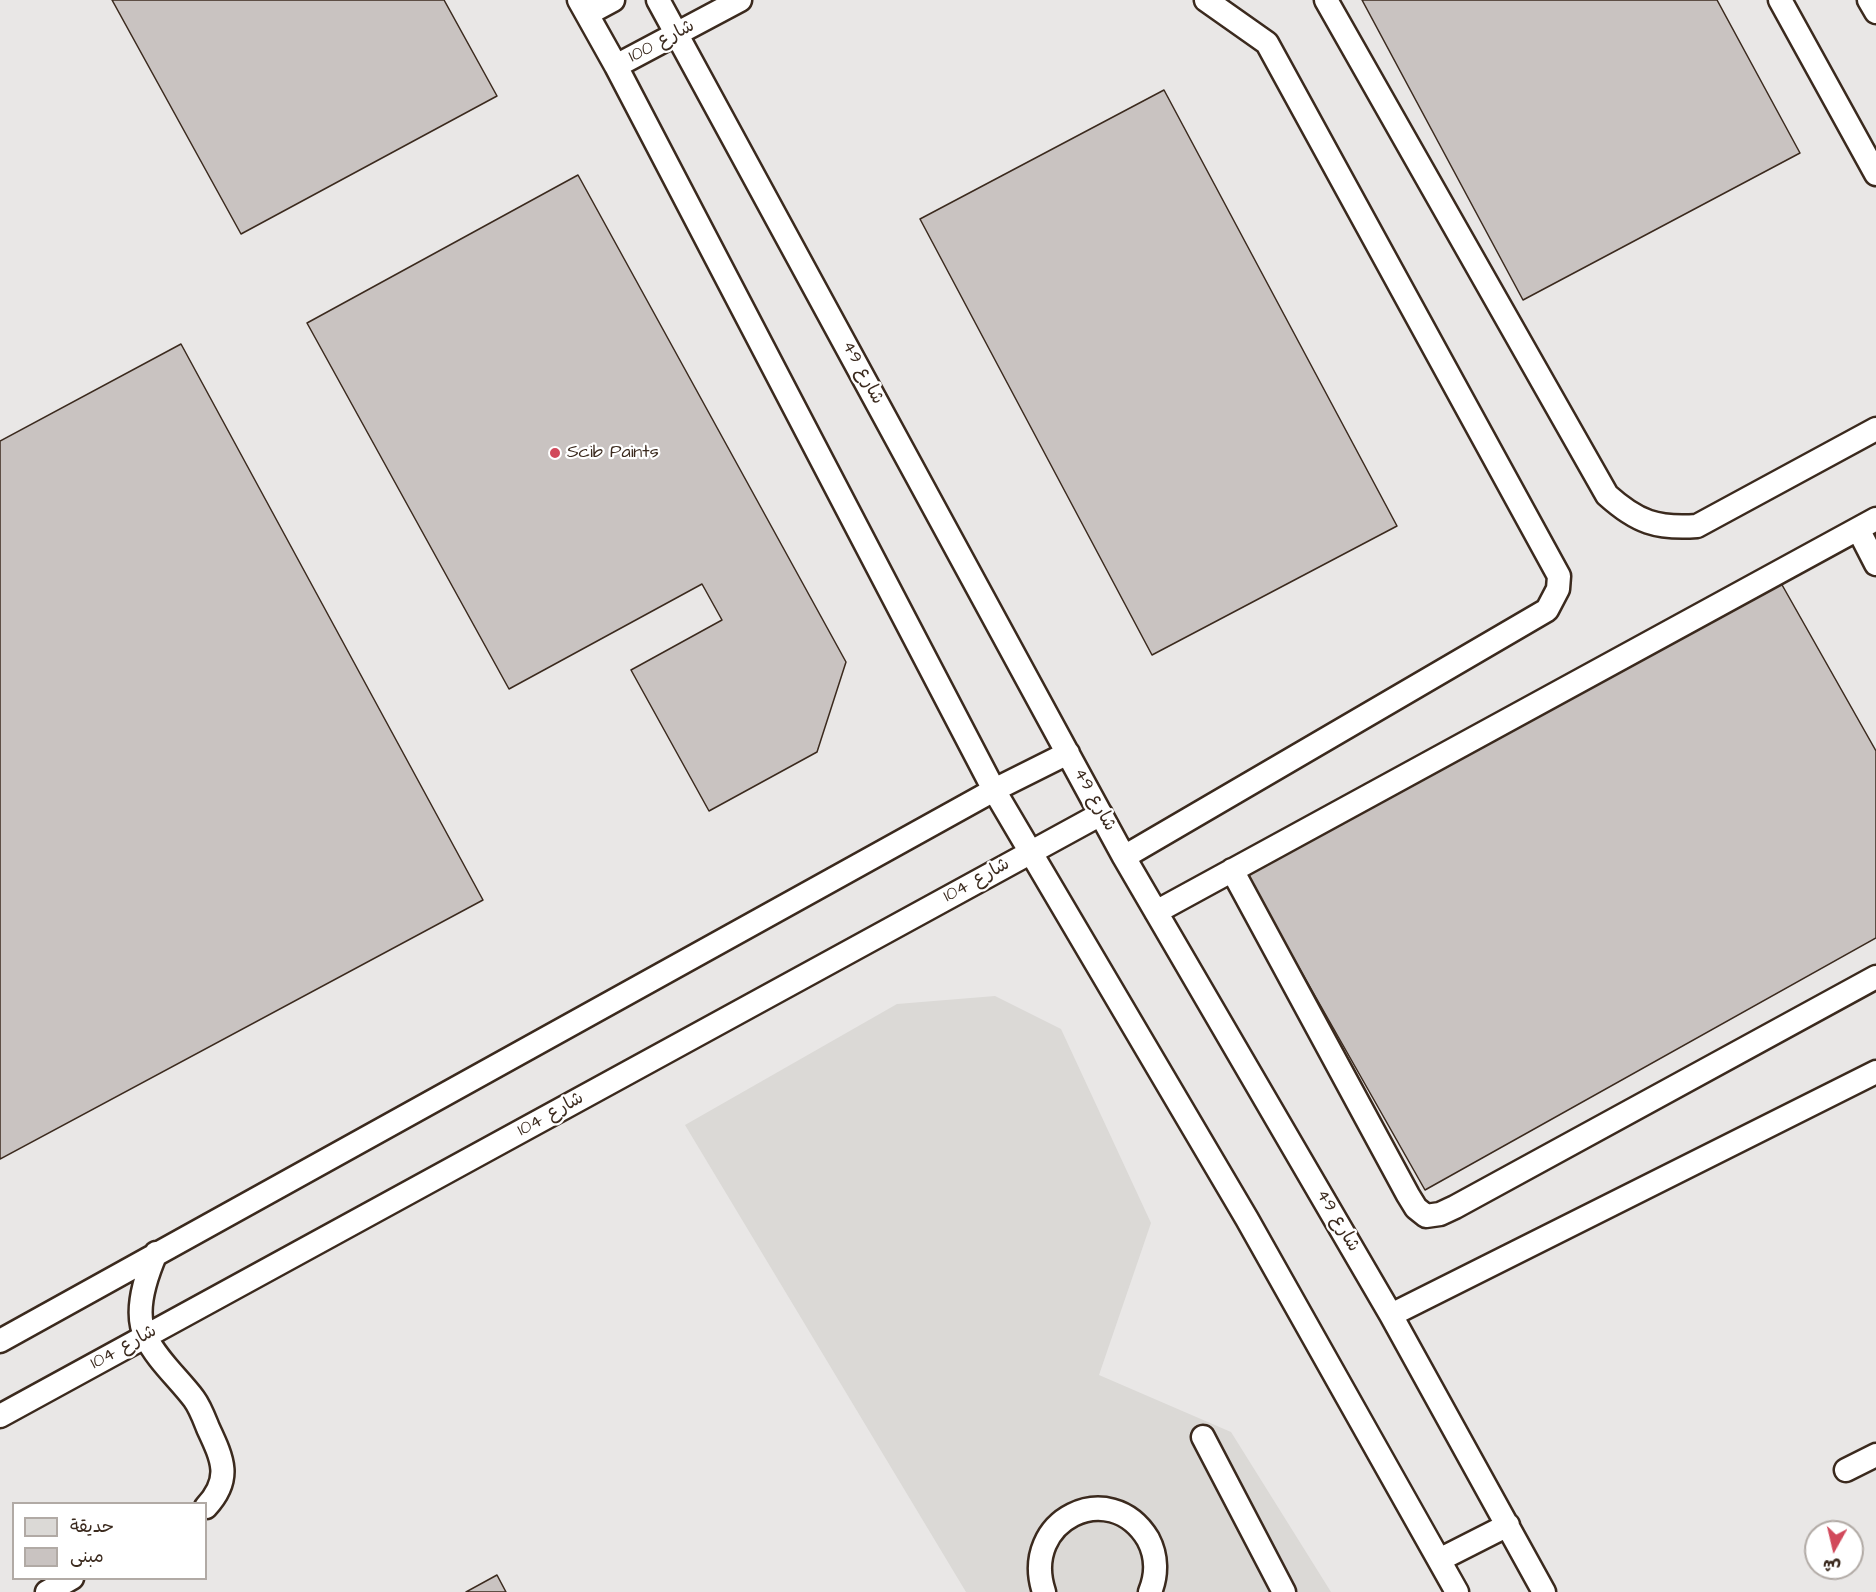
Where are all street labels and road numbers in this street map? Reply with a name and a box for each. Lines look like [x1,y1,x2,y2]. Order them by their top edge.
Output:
street label: شارع 100 [626,16,698,68]
street label: شارع 49 [836,338,888,408]
street label: شارع 49 [1068,765,1120,835]
street label: شارع 104 [940,854,1014,908]
street label: شارع 104 [514,1088,588,1142]
street label: شارع 49 [1310,1186,1364,1256]
street label: شارع 104 [87,1321,161,1375]

